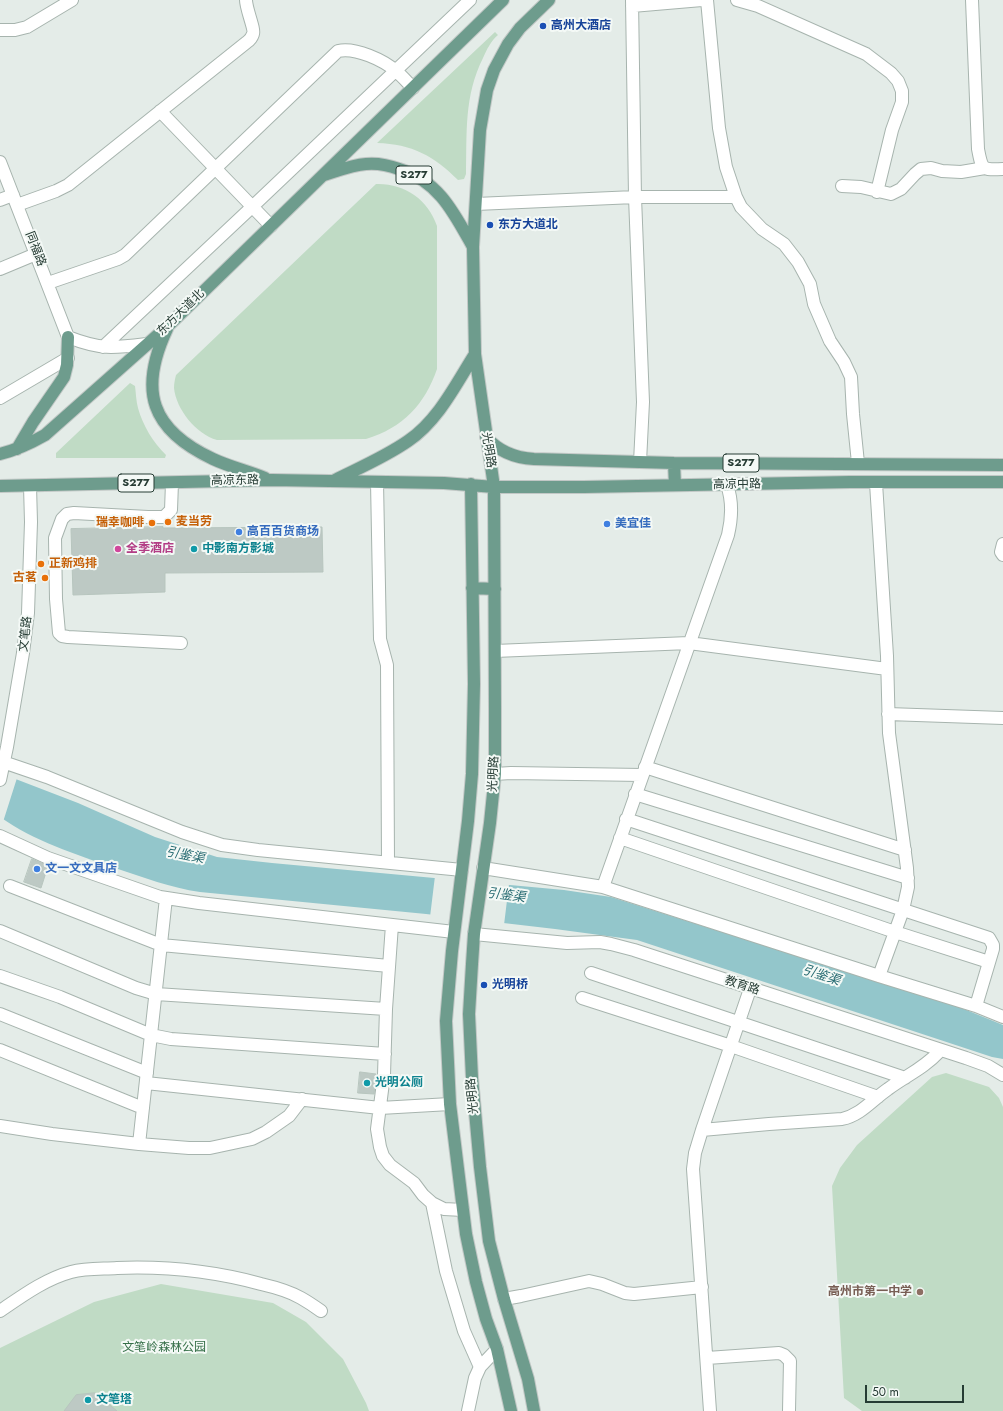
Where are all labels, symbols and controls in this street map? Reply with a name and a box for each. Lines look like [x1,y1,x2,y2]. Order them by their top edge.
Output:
place label: 高州大酒店 [551,19,611,33]
marker: 高州大酒店 [538,21,548,31]
road number: S277 [396,166,432,184]
place label: 东方大道北 [498,218,558,232]
marker: 东方大道北 [485,220,495,230]
street label: 同福路 [22,230,48,268]
street label: 东方大道北 [154,287,208,339]
street label: 光明路 [478,431,498,469]
road number: S277 [723,454,759,472]
street label: 高凉东路 [211,473,259,489]
road number: S277 [118,474,154,492]
street label: 高凉中路 [713,477,761,493]
place label: 麦当劳 [176,515,212,529]
place label: 瑞幸咖啡 [96,516,144,530]
marker: 麦当劳 [163,517,173,527]
place label: 美宜佳 [615,517,651,531]
marker: 瑞幸咖啡 [147,518,157,528]
marker: 美宜佳 [602,519,612,529]
place label: 高百百货商场 [247,525,319,539]
marker: 高百百货商场 [234,527,244,537]
place label: 全季酒店 [126,542,174,556]
place label: 中影南方影城 [202,542,274,556]
marker: 全季酒店 [113,544,123,554]
marker: 中影南方影城 [189,544,199,554]
place label: 正新鸡排 [49,557,97,571]
marker: 正新鸡排 [36,559,46,569]
place label: 古茗 [13,571,37,585]
marker: 古茗 [40,573,50,583]
street label: 文笔路 [17,615,35,653]
street label: 光明路 [486,756,502,792]
water label: 引鉴渠 [164,845,206,867]
place label: 文一文文具店 [45,862,117,876]
marker: 文一文文具店 [32,864,42,874]
water label: 引鉴渠 [486,886,526,906]
water label: 引鉴渠 [800,963,842,989]
street label: 教育路 [723,974,761,998]
place label: 光明桥 [492,978,528,992]
marker: 光明桥 [479,980,489,990]
place label: 光明公厕 [375,1076,423,1090]
street label: 光明路 [464,1077,482,1115]
marker: 光明公厕 [362,1078,372,1088]
place label: 高州市第一中学 [828,1285,912,1299]
marker: 高州市第一中学 [915,1287,925,1297]
park label: 文笔岭森林公园 [122,1341,206,1355]
scale bar [867,1377,966,1403]
text: 50 m [872,1383,899,1401]
place label: 文笔塔 [96,1393,132,1407]
marker: 文笔塔 [83,1395,93,1405]

